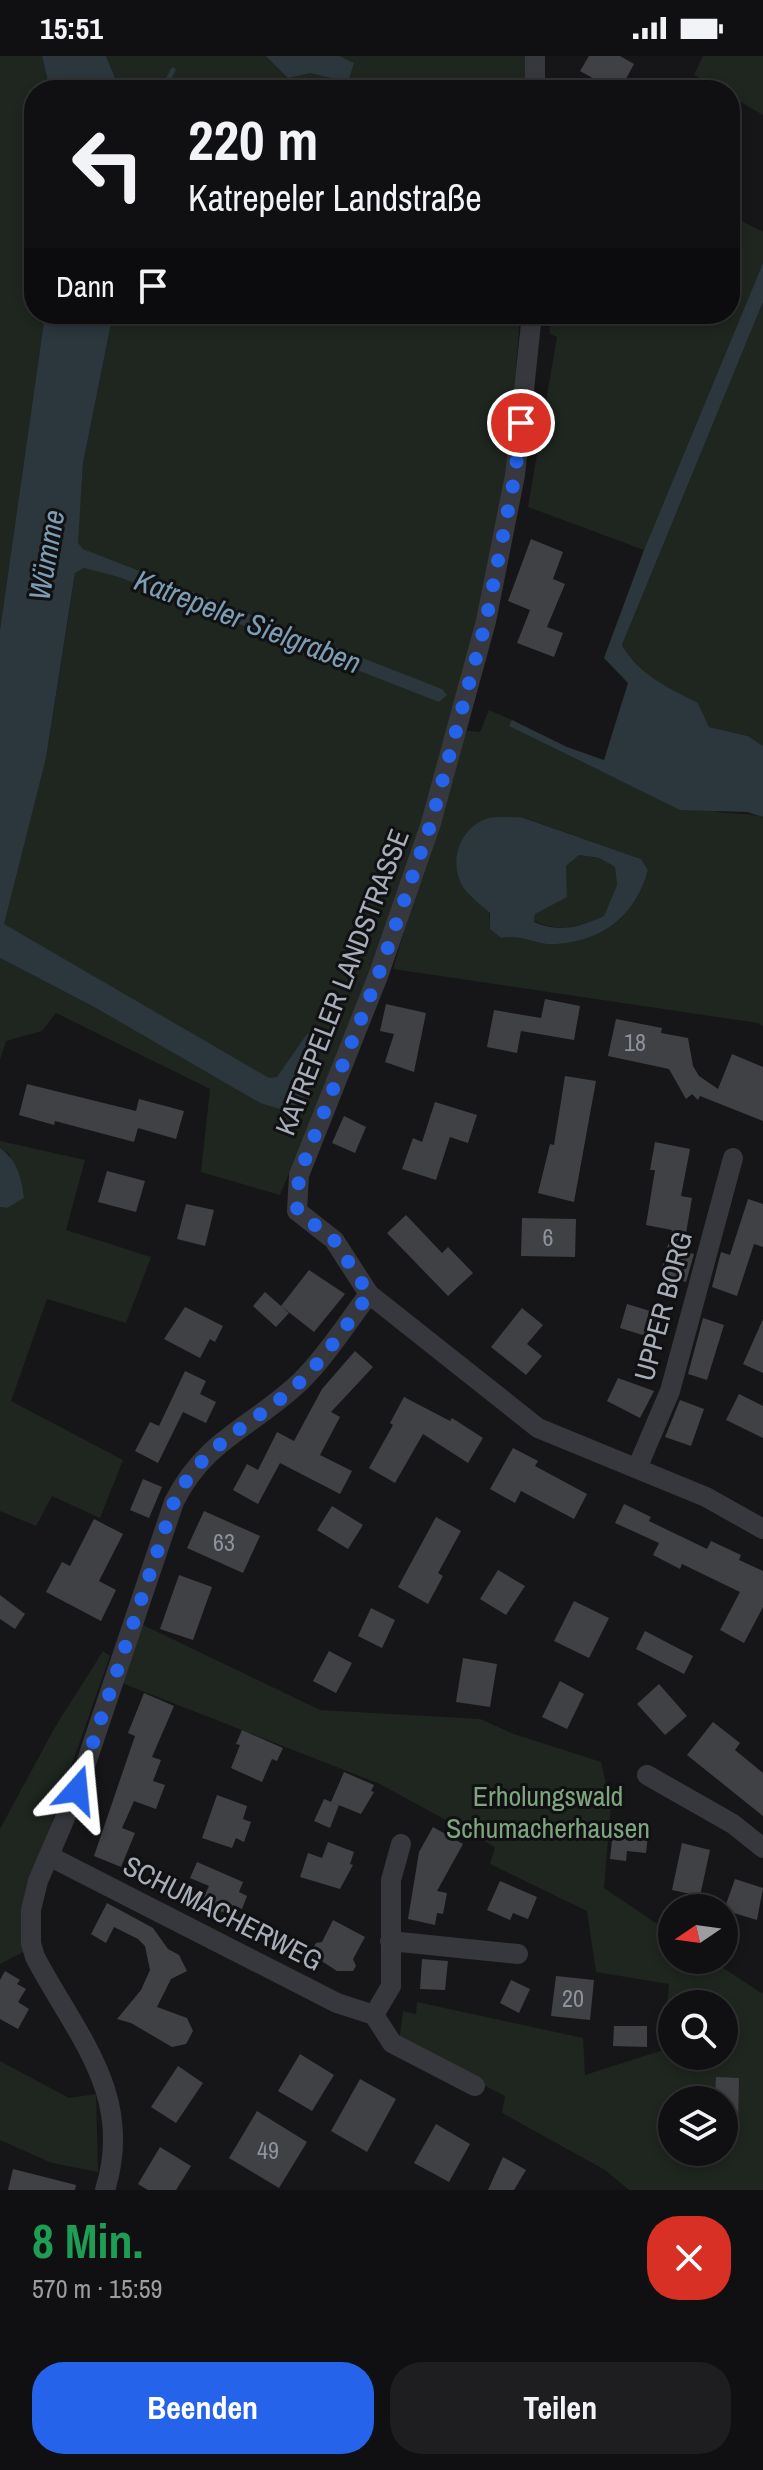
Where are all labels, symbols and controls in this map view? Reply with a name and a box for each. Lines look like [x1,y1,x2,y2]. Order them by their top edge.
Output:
text: 15:51 [40,8,103,48]
text: 220 m [188,102,318,177]
icon: left [56,112,160,216]
text: Katrepeler Landstraße [188,174,482,222]
icon: arrive [131,264,175,308]
text: Dann [56,266,115,306]
pin [487,389,555,457]
icon: arrive [499,401,543,445]
water label: Wümme [18,507,74,603]
water label: Katrepeler Sielgraben [129,559,367,683]
street label: KATREPELER LANDSTRASSE [266,823,418,1141]
house number: 18 [624,1026,646,1058]
house number: 6 [543,1221,553,1253]
street label: UPPER BORG [625,1227,701,1385]
house number: 63 [213,1526,235,1558]
position arrow [35,1748,119,1832]
park label: Erholungswald Schumacherhausen [446,1777,650,1847]
street label: SCHUMACHERWEG [117,1846,329,1980]
north arrow [658,1894,738,1974]
map controls [658,1894,738,2166]
house number: 20 [562,1982,584,2014]
button: search [658,1990,738,2070]
button: layers [658,2086,738,2166]
house number: 49 [257,2134,279,2166]
text: 8 Min. [32,2208,144,2273]
button: close [647,2216,731,2300]
text: 570 m · 15:59 [32,2271,162,2306]
button: Beenden [32,2362,374,2454]
button: Teilen [390,2362,731,2454]

